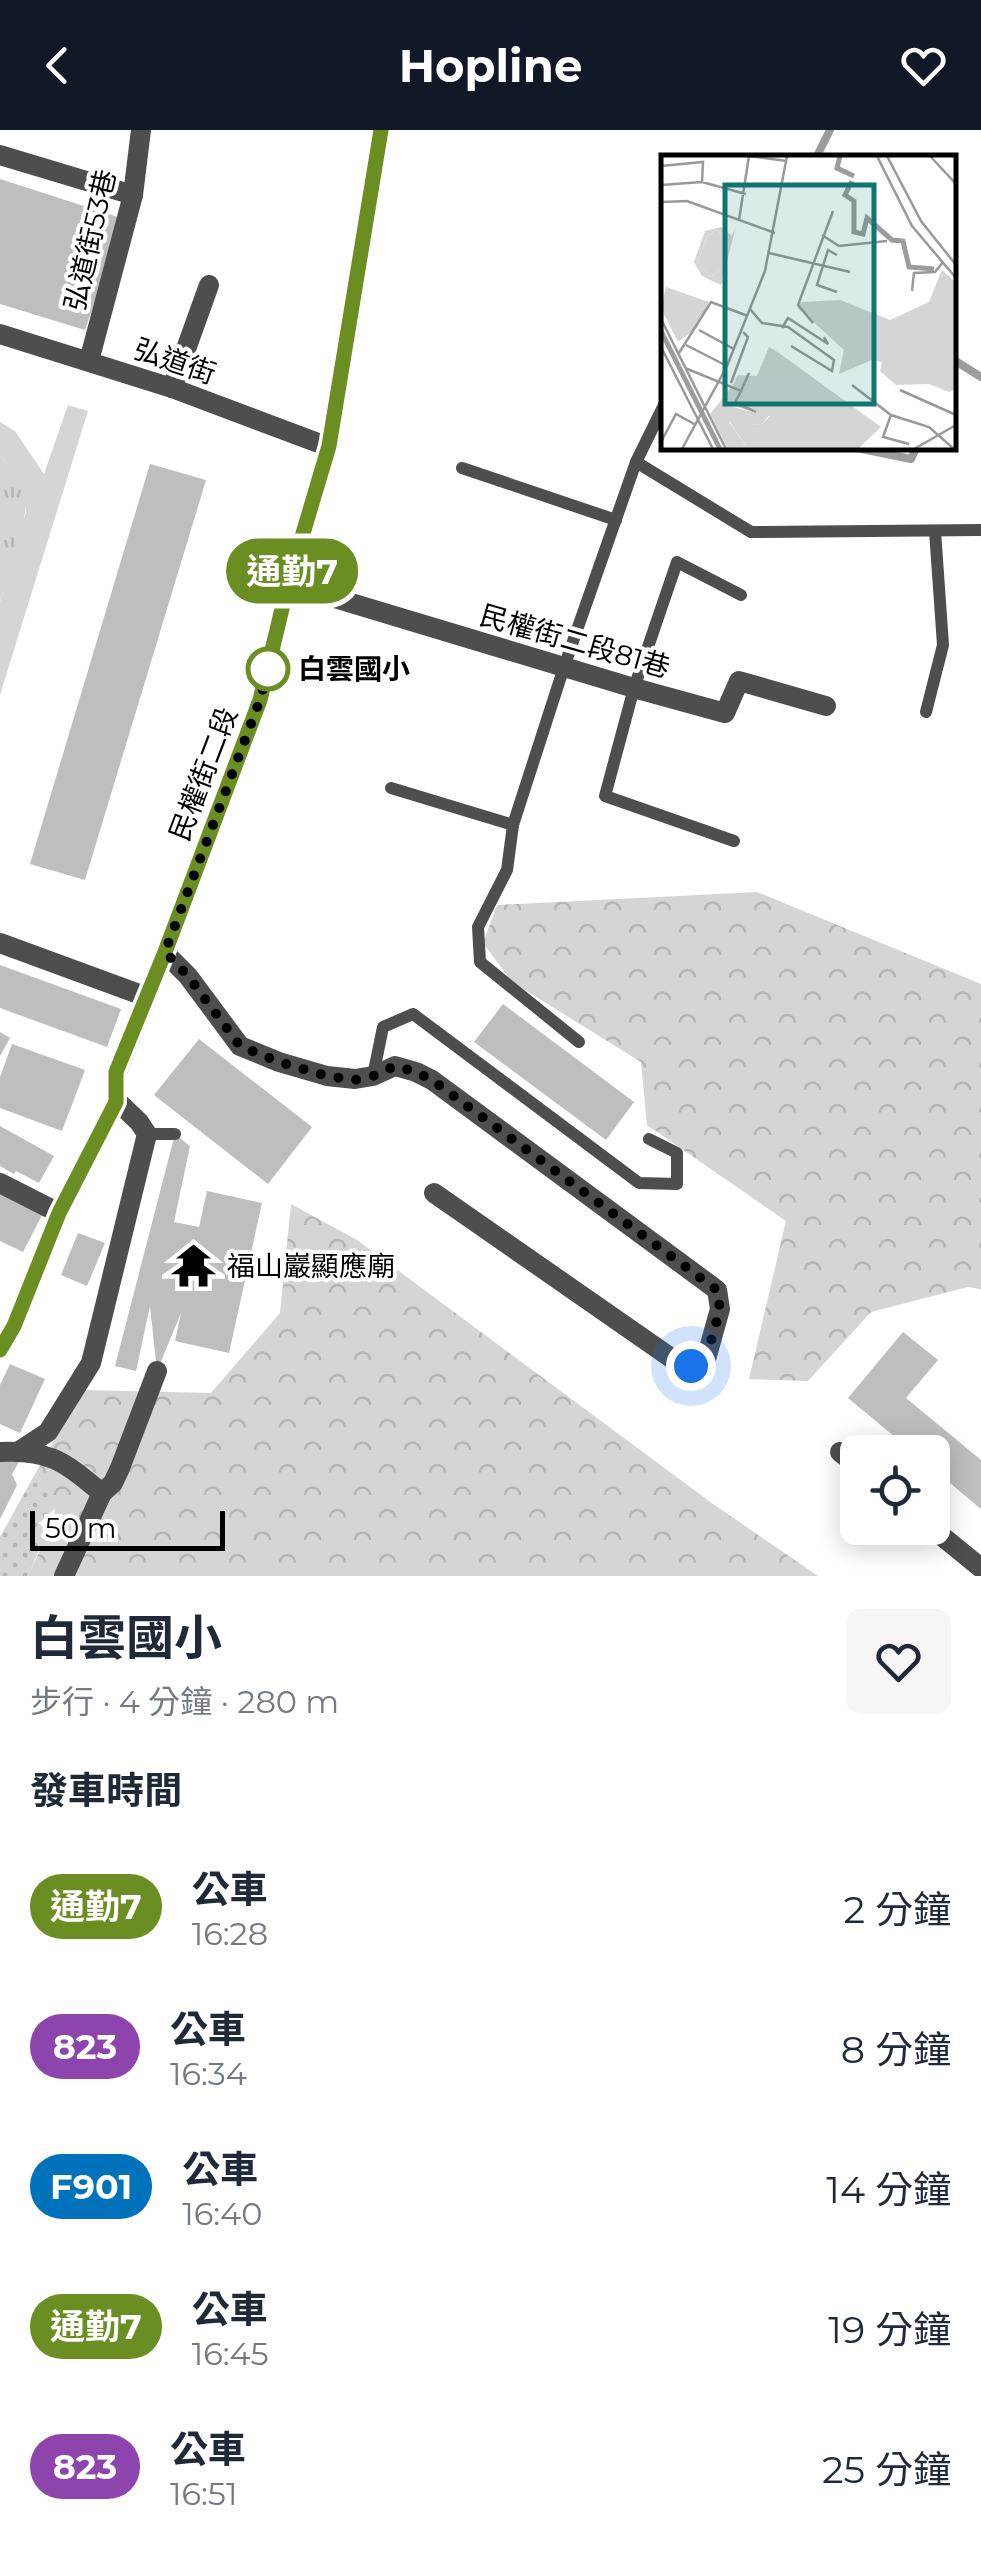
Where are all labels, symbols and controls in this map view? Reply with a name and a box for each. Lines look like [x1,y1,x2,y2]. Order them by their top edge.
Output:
icon: back [30,38,85,93]
text: Hopline [399,38,582,93]
icon: heart [896,38,951,93]
inset map [661,155,956,450]
street label: 弘道街53巷 [57,166,123,314]
street label: 弘道街 [130,331,220,391]
line badge: 通勤7 [234,538,350,604]
text: 通勤7 [246,550,338,593]
street label: 民權街二段81巷 [476,598,674,684]
marker: 白雲國小 [247,648,289,690]
place label: 白雲國小 [298,652,410,686]
street label: 民權街二段 [162,703,244,845]
temple icon: 福山巖顯應廟 [170,1242,218,1290]
place label: 福山巖顯應廟 [227,1249,395,1283]
your location [666,1341,716,1391]
map controls [840,1435,950,1545]
button: locate [840,1435,950,1545]
scale bar [30,1506,225,1550]
text: 50 m [45,1511,116,1545]
text: 白雲國小 [30,1609,222,1667]
button: heart [846,1609,951,1714]
text: 步行 · 4 分鐘 · 280 m [30,1682,339,1721]
text: 發車時間 [30,1767,182,1814]
text: 公車 [192,1866,268,1913]
text: 通勤7 [50,1885,142,1928]
text: 2 分鐘 [843,1886,951,1933]
text: 16:28 [192,1914,268,1953]
text: 公車 [170,2006,246,2053]
text: 823 [53,2025,117,2068]
text: 8 分鐘 [841,2026,951,2073]
text: 16:34 [170,2054,247,2093]
text: 公車 [182,2146,258,2193]
text: F901 [50,2165,132,2208]
text: 14 分鐘 [826,2166,951,2213]
text: 16:40 [182,2194,262,2233]
text: 公車 [192,2286,268,2333]
text: 通勤7 [50,2305,142,2348]
text: 19 分鐘 [828,2306,951,2353]
text: 16:45 [192,2334,269,2373]
text: 公車 [170,2426,246,2473]
text: 823 [53,2445,117,2488]
text: 25 分鐘 [822,2446,951,2493]
text: 16:51 [170,2474,238,2513]

